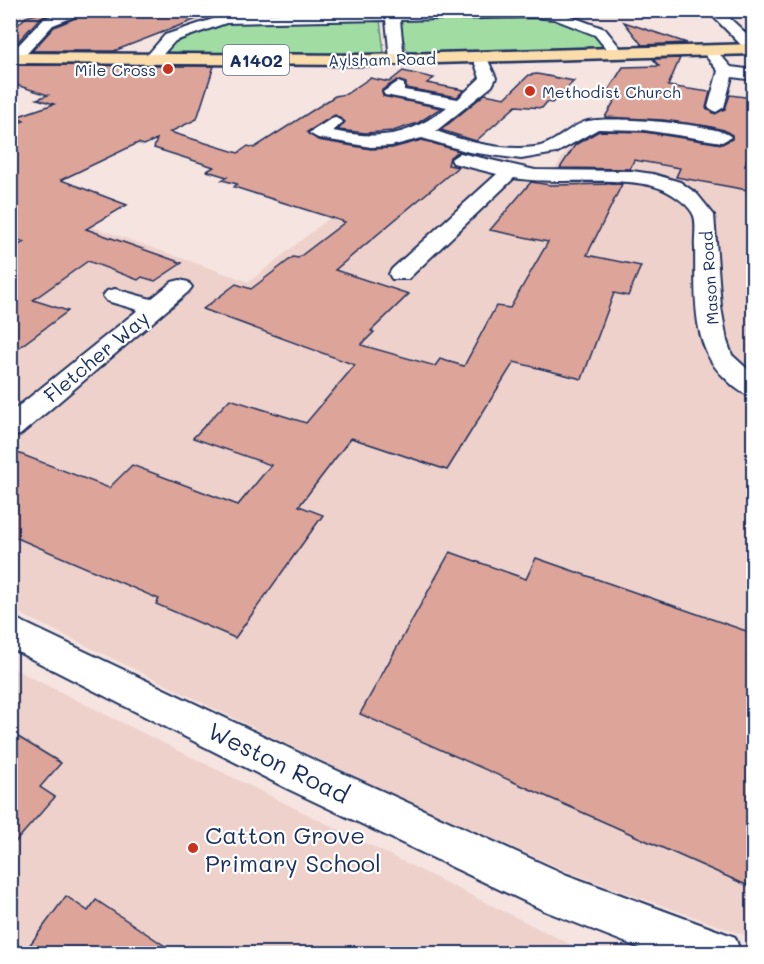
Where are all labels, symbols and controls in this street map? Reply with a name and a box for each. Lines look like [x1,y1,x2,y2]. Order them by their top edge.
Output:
road number: A1402 [223,45,289,75]
street label: Aylsham Road [328,48,436,70]
place label: Mile Cross [75,59,156,80]
marker: Mile Cross [161,62,175,76]
place label: Methodist Church [542,81,681,102]
marker: Methodist Church [523,84,537,98]
street label: Mason Road [695,230,723,326]
street label: Fletcher Way [38,304,154,408]
street label: Weston Road [203,714,355,810]
place label: Catton Grove Primary School [205,819,381,878]
marker: Catton Grove Primary School [186,841,200,855]

